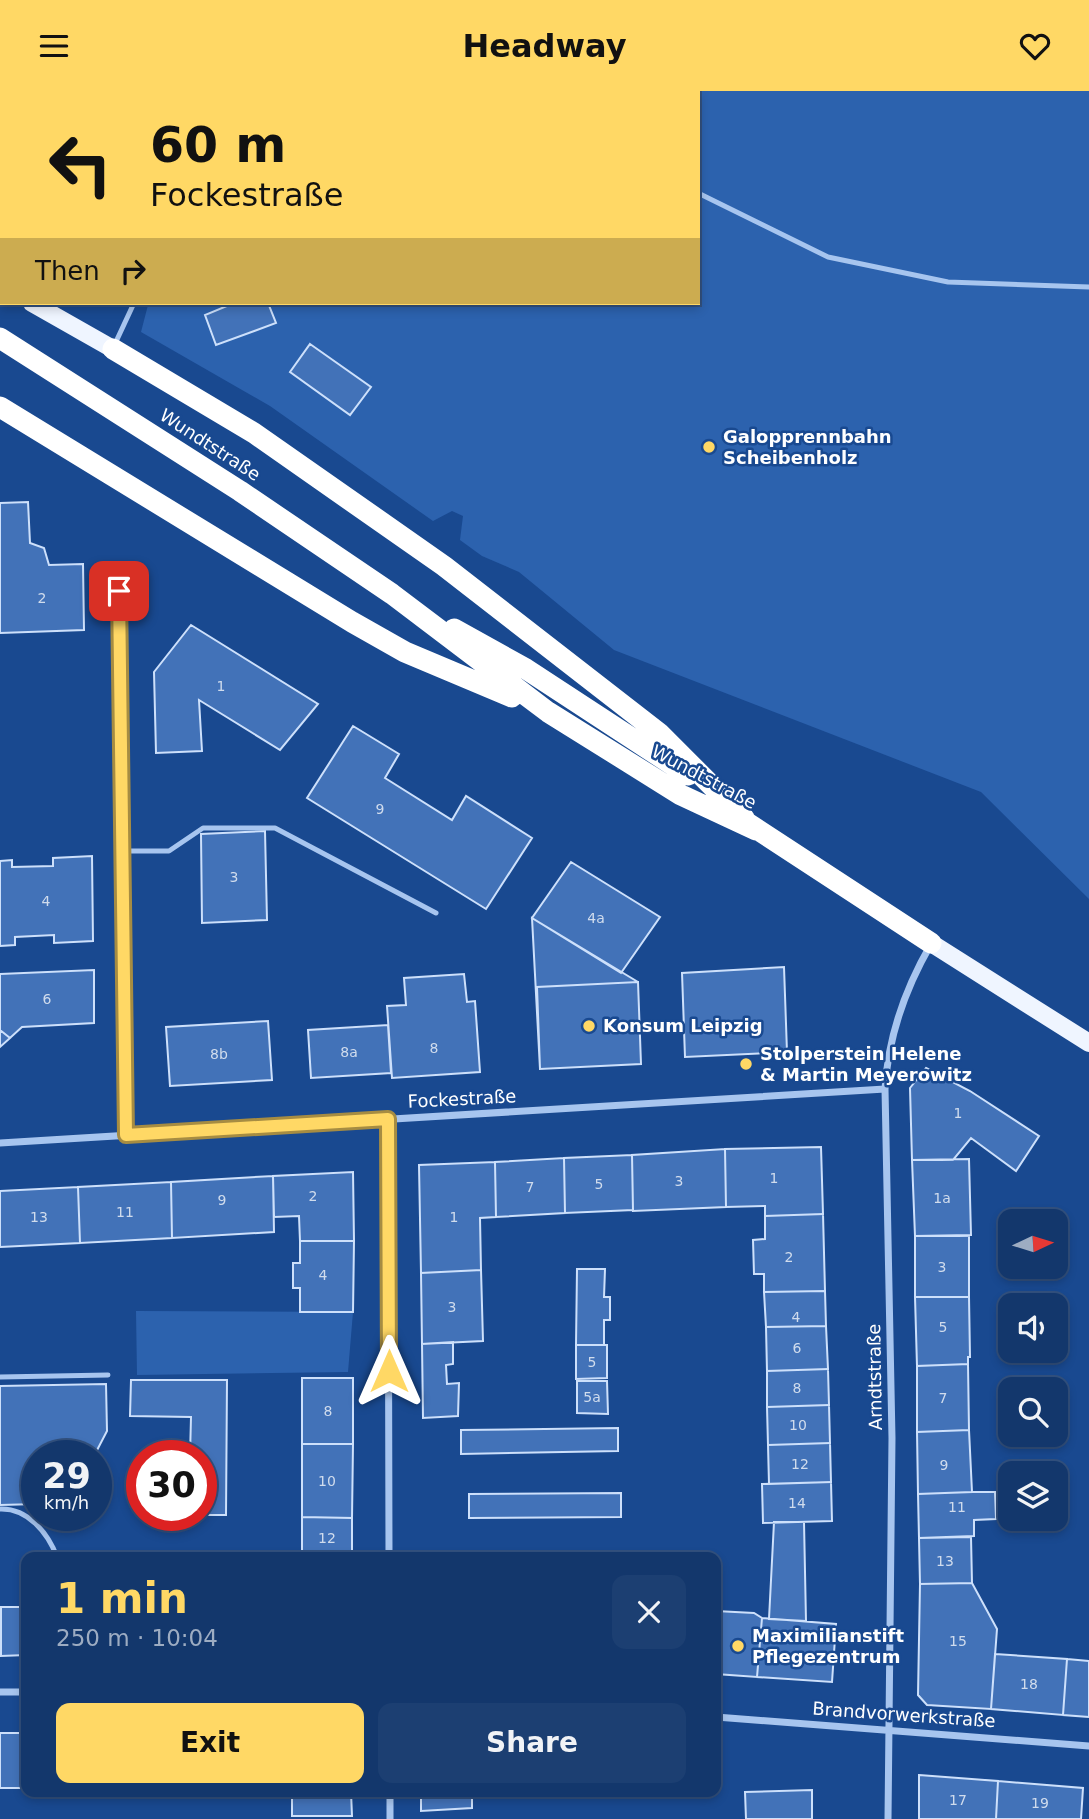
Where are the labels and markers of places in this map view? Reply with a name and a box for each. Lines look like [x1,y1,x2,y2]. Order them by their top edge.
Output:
place label: Galopprennbahn Scheibenholz [723,426,892,468]
marker: Galopprennbahn Scheibenholz [701,439,717,455]
pin [89,561,149,621]
place label: Konsum Leipzig [603,1015,763,1036]
marker: Konsum Leipzig [581,1018,597,1034]
place label: Stolperstein Helene & Martin Meyerowitz [760,1043,972,1085]
marker: Stolperstein Helene & Martin Meyerowitz [738,1056,754,1072]
place label: Maximilianstift Pflegezentrum [752,1625,904,1667]
marker: Maximilianstift Pflegezentrum [730,1638,746,1654]

